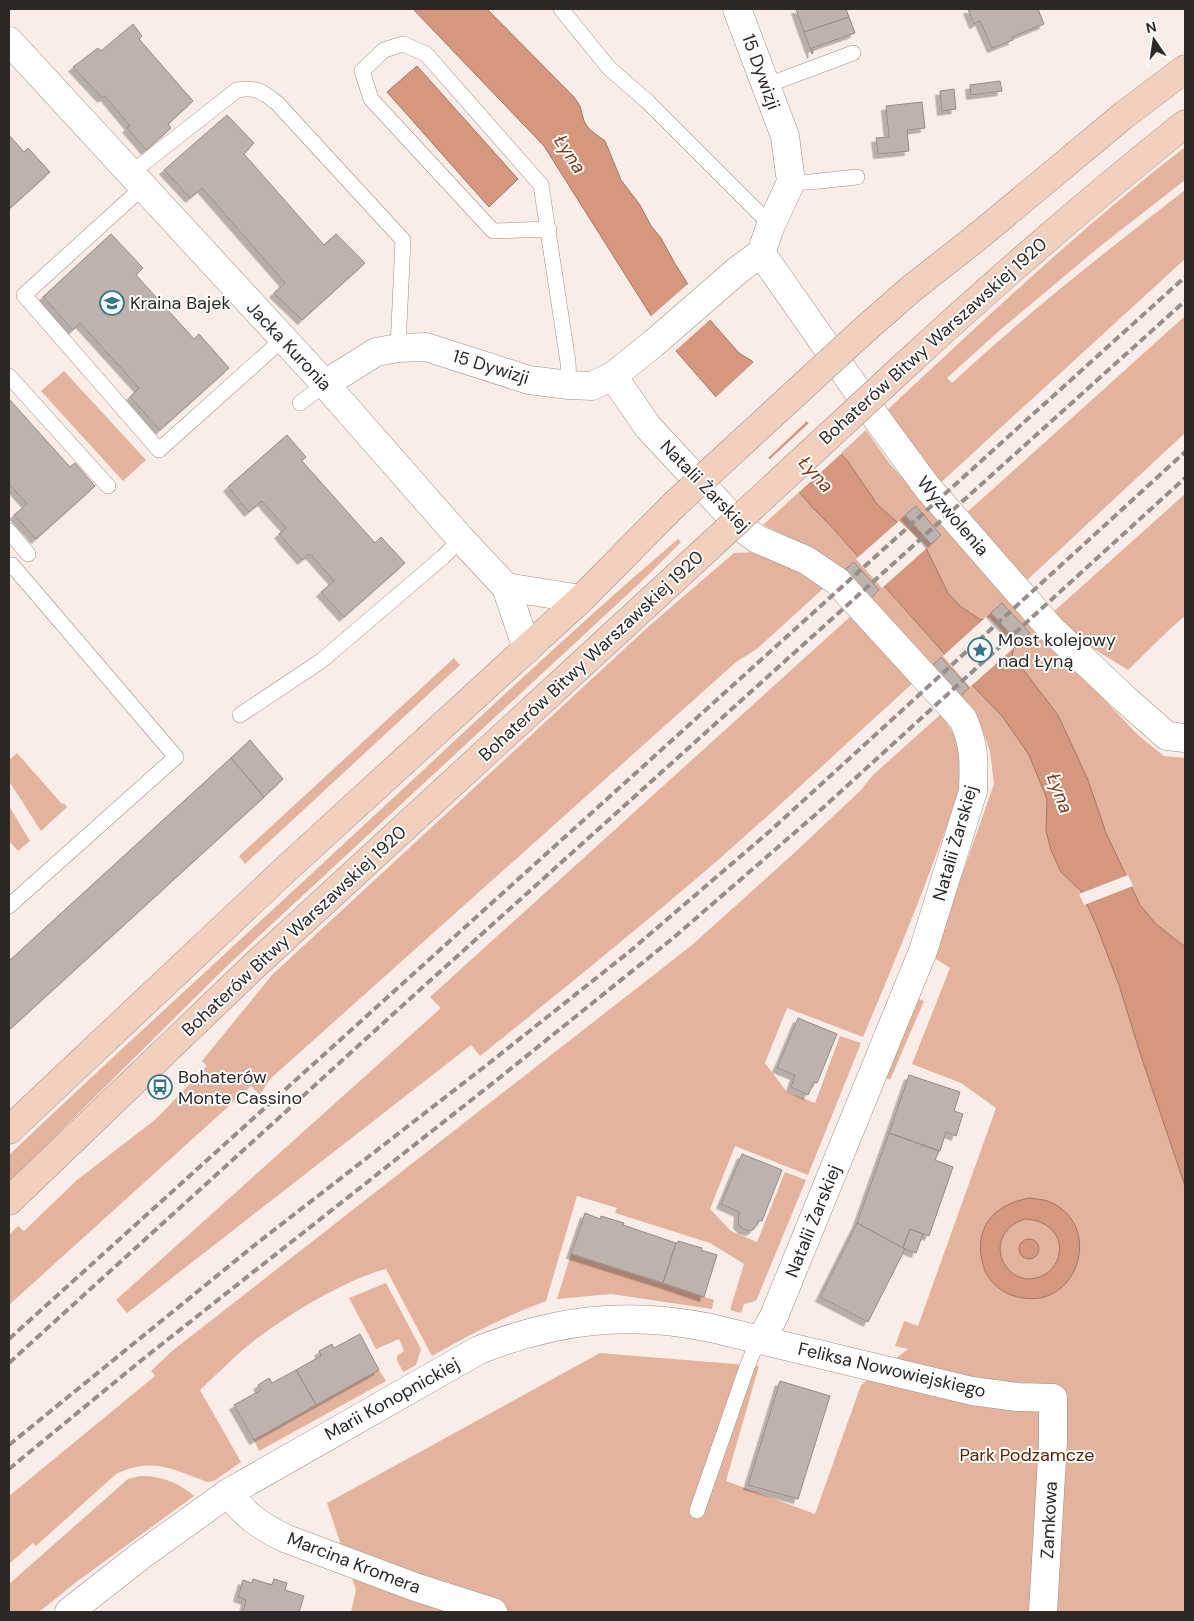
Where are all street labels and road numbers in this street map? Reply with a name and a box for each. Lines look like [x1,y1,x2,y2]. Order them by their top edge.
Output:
street label: 15 Dywizji [736,31,786,113]
street label: Bohaterów Bitwy Warszawskiej 1920 [814,232,1052,450]
street label: Jacka Kuronia [241,296,337,396]
street label: 15 Dywizji [450,344,532,390]
street label: Natalii Żarskiej [655,435,755,537]
street label: Wyzwolenia [912,471,994,561]
street label: Bohaterów Bitwy Warszawskiej 1920 [474,545,708,767]
street label: Natalii Żarskiej [927,782,983,904]
street label: Bohaterów Bitwy Warszawskiej 1920 [177,820,411,1042]
street label: Natalii Żarskiej [779,1161,847,1281]
street label: Feliksa Nowowiejskiego [796,1337,988,1403]
street label: Marii Konopnickiej [320,1352,464,1446]
street label: Zamkowa [1035,1481,1063,1559]
street label: Marcina Kromera [284,1527,424,1599]

